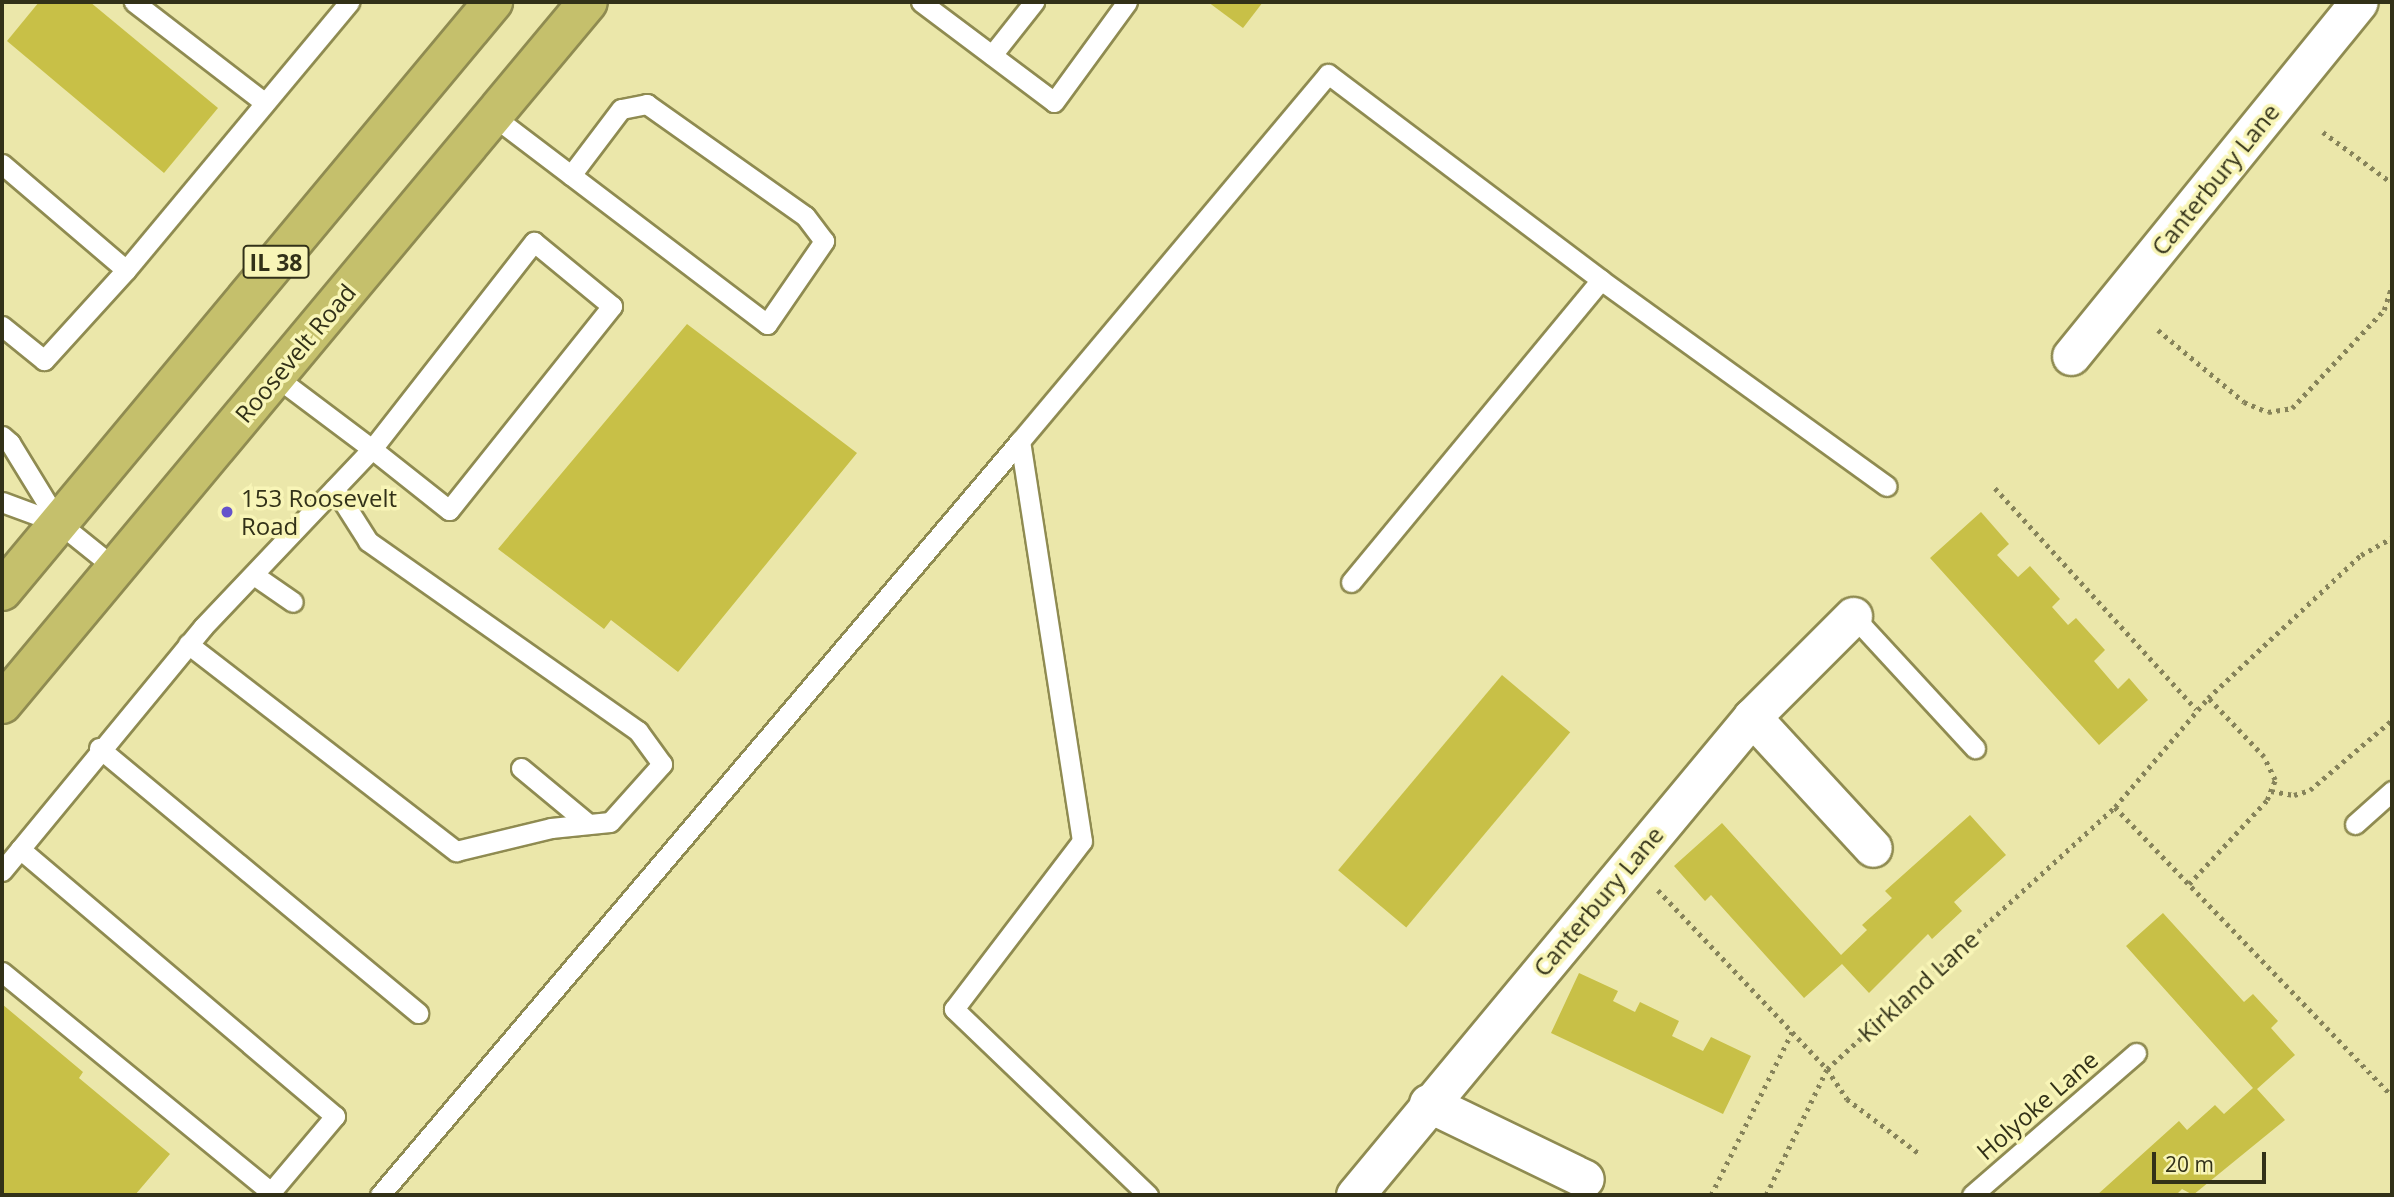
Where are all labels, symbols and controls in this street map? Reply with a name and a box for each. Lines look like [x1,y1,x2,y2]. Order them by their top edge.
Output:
street label: Canterbury Lane [2145,97,2285,261]
road number: IL 38 [241,243,311,282]
street label: Roosevelt Road [229,278,361,428]
place label: 153 Roosevelt Road [241,484,397,540]
marker: 153 Roosevelt Road [219,504,235,520]
street label: Canterbury Lane [1527,820,1669,982]
street label: Kirkland Lane [1852,924,1984,1048]
street label: Holyoke Lane [1971,1045,2103,1165]
scale bar [2156,1138,2270,1182]
text: 20 m [2165,1150,2214,1178]

